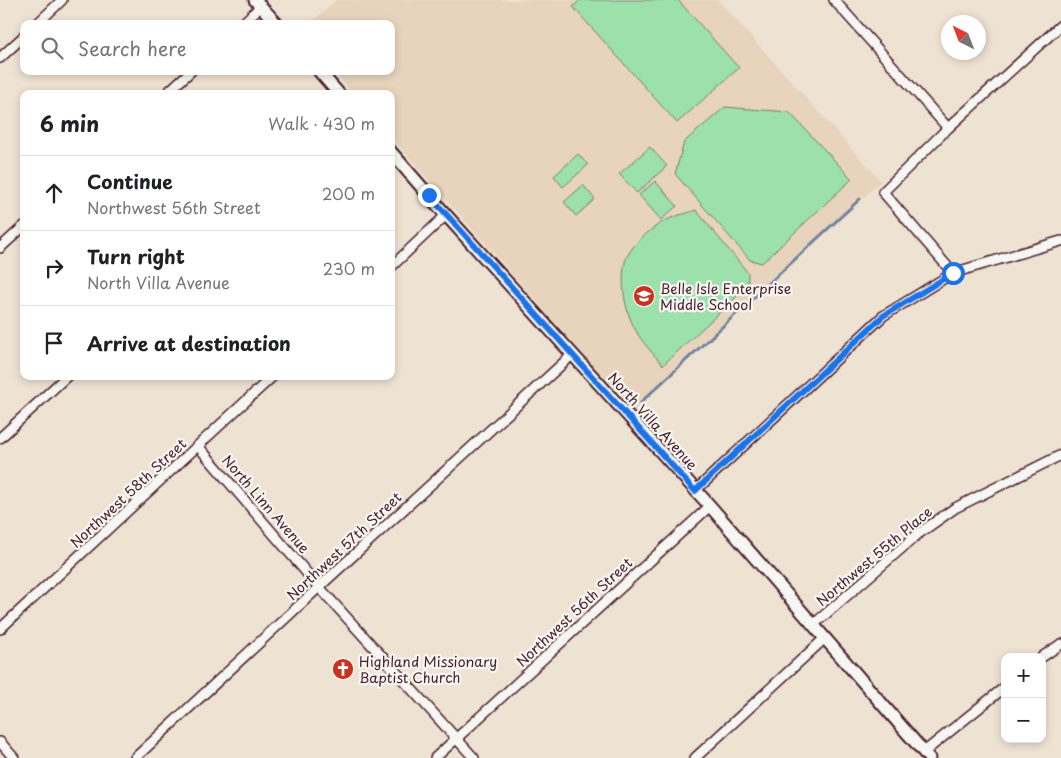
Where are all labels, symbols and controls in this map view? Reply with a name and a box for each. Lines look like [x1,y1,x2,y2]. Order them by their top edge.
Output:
north arrow [941,15,986,60]
search box [20,20,395,75]
icon: search [38,34,66,62]
text: Search here [78,34,187,62]
text: 6 min [40,107,99,139]
text: Walk · 430 m [268,111,375,135]
text: Continue [87,167,173,195]
icon: ahead [40,179,68,207]
text: 200 m [322,181,375,205]
route end [418,184,441,207]
text: Northwest 56th Street [87,195,261,219]
text: Turn right [87,242,185,270]
icon: right [40,254,68,282]
text: 230 m [323,256,375,280]
route start [942,262,965,285]
text: North Villa Avenue [87,270,230,294]
place label: Belle Isle Enterprise Middle School [660,278,791,315]
school or university icon: Belle Isle Enterprise Middle School [632,284,656,308]
icon: arrive [40,329,68,357]
text: Arrive at destination [87,329,291,357]
street label: North Villa Avenue [603,368,703,475]
street label: Northwest 58th Street [65,433,191,552]
street label: North Linn Avenue [217,450,315,558]
street label: Northwest 57th Street [282,487,406,605]
street label: Northwest 55th Place [811,501,937,611]
street label: Northwest 56th Street [511,552,637,671]
place label: Highland Missionary Baptist Church [359,651,497,688]
map controls [1001,653,1046,743]
button: + [1001,653,1046,698]
church icon: Highland Missionary Baptist Church [331,657,355,681]
button: − [1001,698,1046,743]

